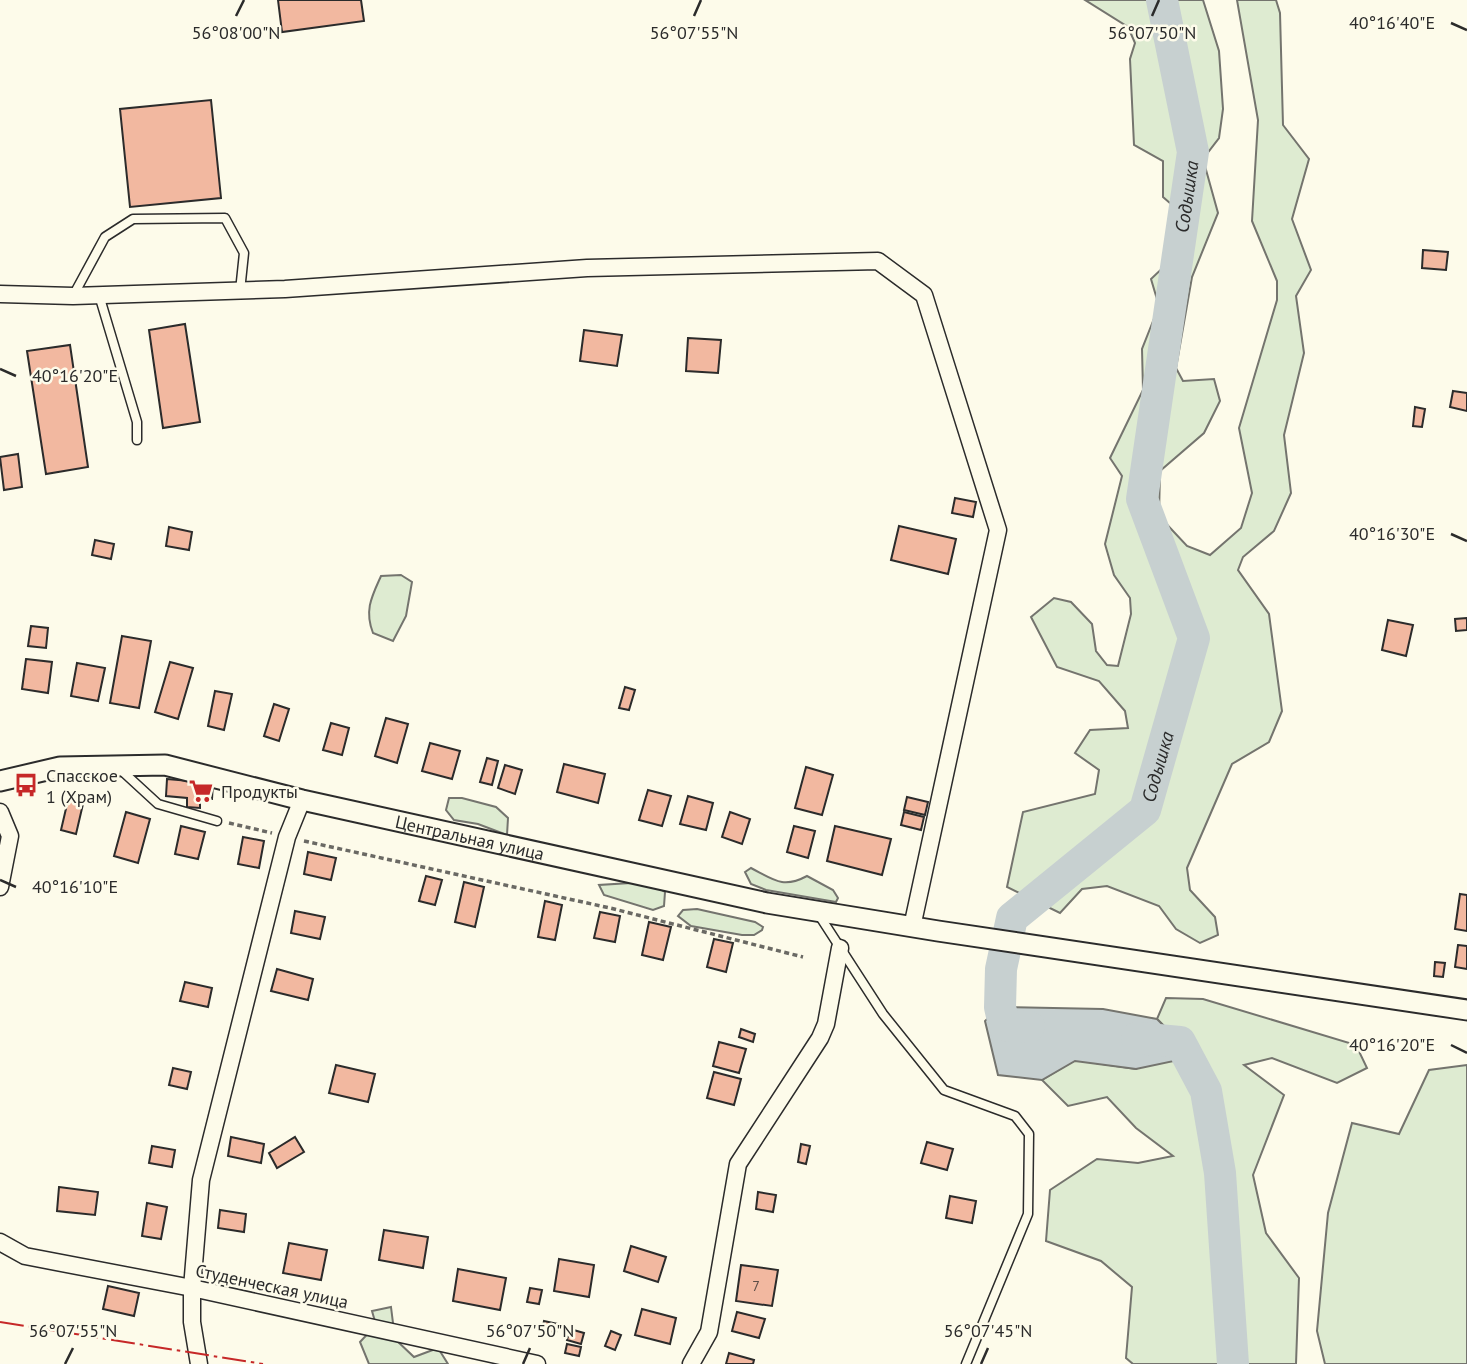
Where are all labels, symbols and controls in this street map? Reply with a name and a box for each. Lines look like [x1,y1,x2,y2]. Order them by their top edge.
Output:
text: 40°16'40"E [1349,11,1435,34]
text: 56°08'00"N [192,21,280,44]
text: 56°07'55"N [650,21,738,44]
text: 56°07'50"N [1108,21,1196,44]
water label: Содышка [1169,158,1204,234]
text: 40°16'20"E [32,364,118,387]
text: 40°16'30"E [1349,522,1435,545]
water label: Содышка [1136,728,1179,805]
place label: Спасское 1 (Храм) [46,764,118,808]
bus stop icon: Спасское 1 (Храм) [12,771,40,799]
supermarket icon: Продукты [187,777,215,805]
place label: Продукты [221,780,298,803]
street label: Центральная улица [393,810,547,865]
text: 40°16'10"E [32,875,118,898]
text: 40°16'20"E [1349,1033,1435,1056]
street label: Студенческая улица [193,1259,351,1313]
house number: 7 [752,1277,760,1295]
text: 56°07'55"N [29,1319,117,1342]
text: 56°07'50"N [486,1319,574,1342]
text: 56°07'45"N [944,1319,1032,1342]

